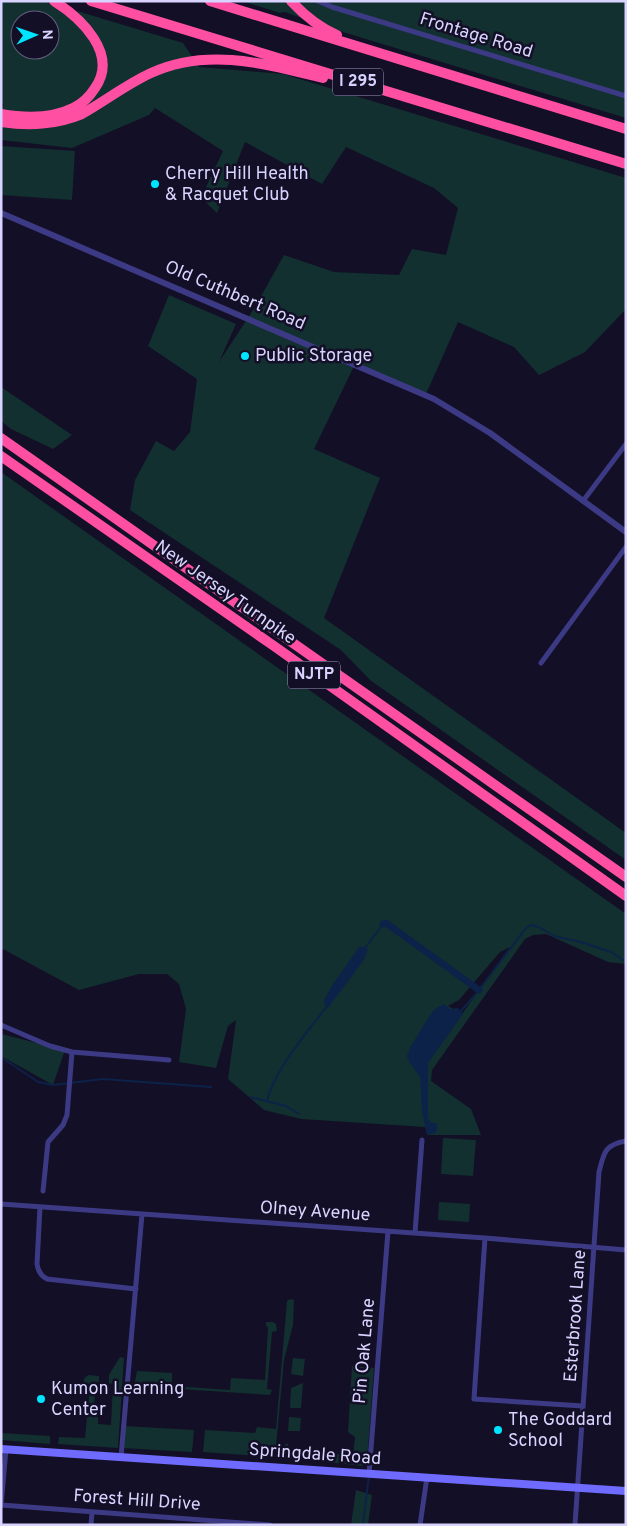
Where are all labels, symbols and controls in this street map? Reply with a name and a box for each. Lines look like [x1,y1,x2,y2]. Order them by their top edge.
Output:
street label: Frontage Road [417,8,535,64]
north arrow [10,10,60,60]
text: N [38,29,55,40]
road number: I 295 [333,68,383,95]
place label: Cherry Hill Health & Racquet Club [165,163,309,207]
marker: Cherry Hill Health & Racquet Club [149,178,161,190]
street label: Old Cuthbert Road [161,256,309,336]
place label: Public Storage [255,345,372,368]
marker: Public Storage [239,350,251,362]
street label: New Jersey Turnpike [150,536,300,650]
road number: NJTP [288,662,340,688]
street label: Olney Avenue [259,1197,371,1227]
street label: Esterbrook Lane [560,1249,592,1383]
street label: Pin Oak Lane [349,1297,381,1405]
place label: Kumon Learning Center [51,1378,184,1422]
marker: Kumon Learning Center [35,1393,47,1405]
place label: The Goddard School [508,1409,612,1453]
marker: The Goddard School [492,1424,504,1436]
street label: Springdale Road [248,1439,382,1471]
street label: Forest Hill Drive [73,1485,201,1517]

